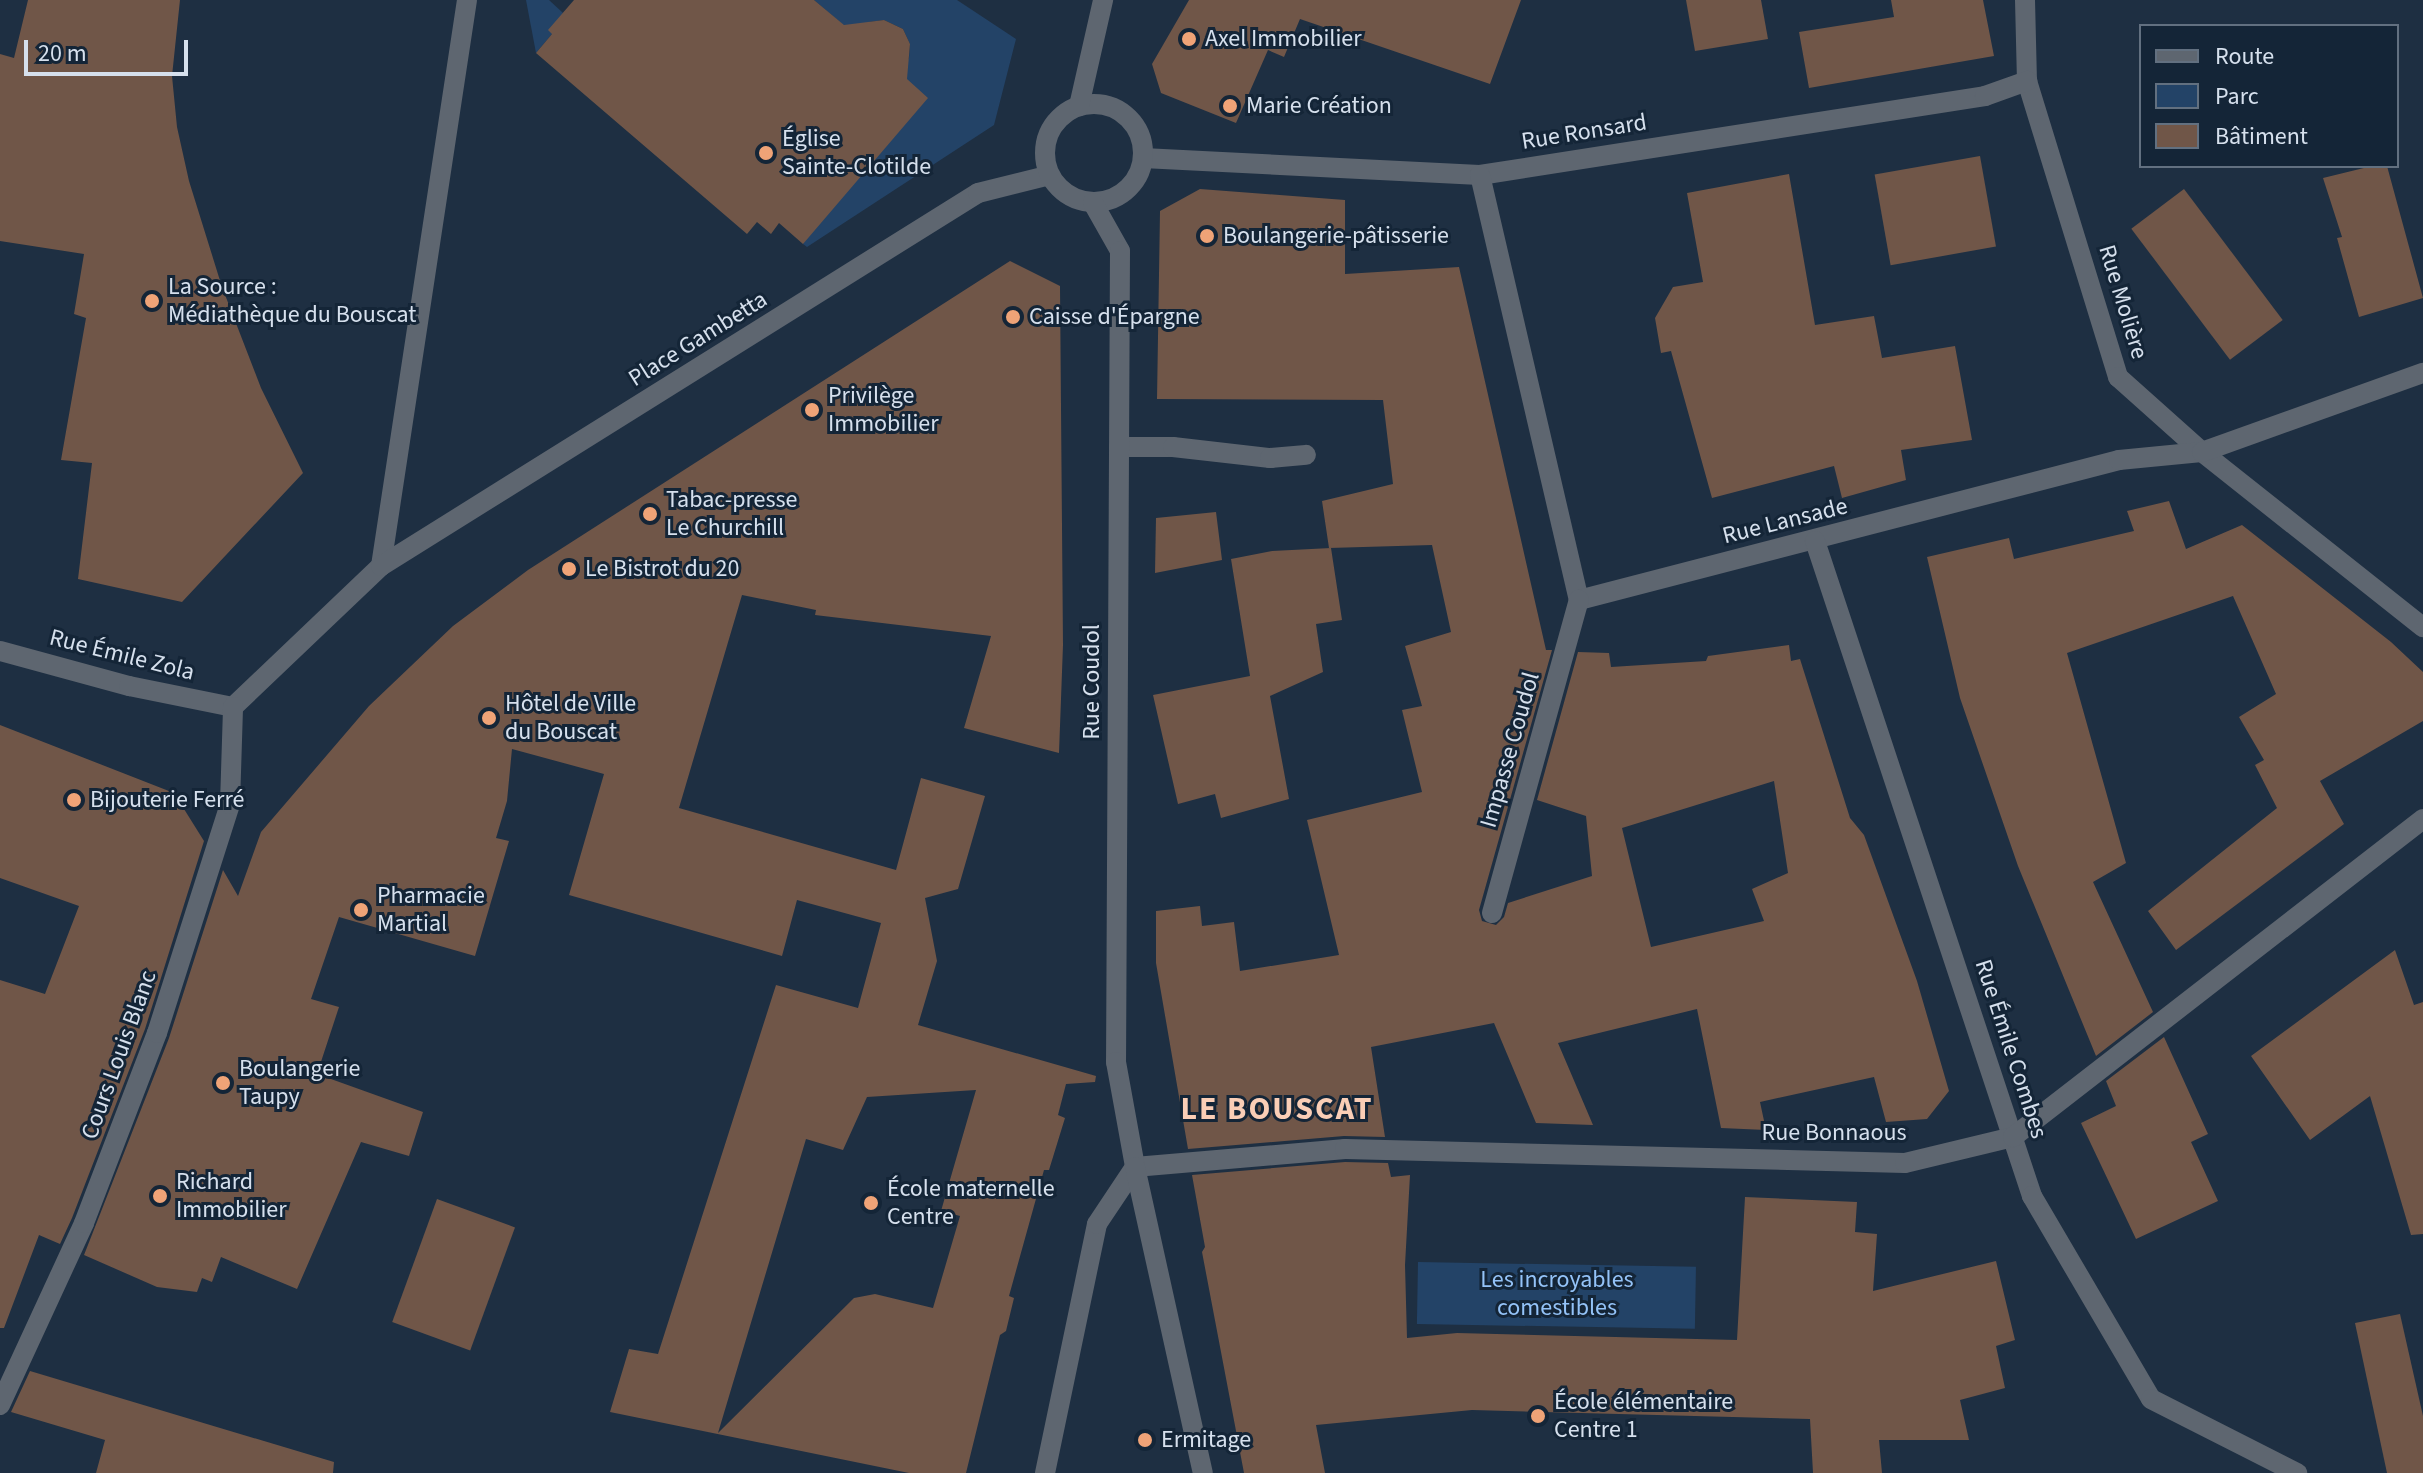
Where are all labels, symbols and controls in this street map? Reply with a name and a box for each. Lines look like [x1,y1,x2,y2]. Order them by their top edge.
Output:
scale bar [28,24,192,74]
legend [2139,24,2399,168]
place label: Axel Immobilier [1205,25,1362,53]
marker: Axel Immobilier [1180,30,1198,48]
text: 20 m [38,36,87,71]
text: Route [2215,39,2274,74]
text: Parc [2215,79,2259,114]
place label: Marie Création [1246,92,1392,120]
marker: Marie Création [1221,97,1239,115]
street label: Rue Ronsard [1519,108,1649,156]
text: Bâtiment [2215,119,2308,154]
place label: Église Sainte-Clotilde [782,125,931,181]
marker: Église Sainte-Clotilde [757,144,775,162]
place label: Boulangerie-pâtisserie [1223,222,1449,250]
marker: Boulangerie-pâtisserie [1198,227,1216,245]
street label: Rue Molière [2092,241,2154,363]
place label: La Source : Médiathèque du Bouscat [168,273,416,329]
street label: Place Gambetta [623,285,773,393]
marker: La Source : Médiathèque du Bouscat [143,292,161,310]
place label: Caisse d'Épargne [1029,303,1200,331]
marker: Caisse d'Épargne [1004,308,1022,326]
place label: Privilège Immobilier [828,382,939,438]
marker: Privilège Immobilier [803,401,821,419]
place label: Tabac-presse Le Churchill [666,486,798,542]
street label: Rue Lansade [1720,492,1850,550]
marker: Tabac-presse Le Churchill [641,505,659,523]
place label: Le Bistrot du 20 [585,555,739,583]
marker: Le Bistrot du 20 [560,560,578,578]
street label: Rue Émile Zola [47,623,197,687]
street label: Rue Coudol [1078,624,1106,740]
street label: Impasse Coudol [1474,669,1546,831]
place label: Hôtel de Ville du Bouscat [505,690,636,746]
marker: Hôtel de Ville du Bouscat [480,709,498,727]
place label: Bijouterie Ferré [90,786,244,814]
marker: Bijouterie Ferré [65,791,83,809]
place label: Pharmacie Martial [377,882,485,938]
marker: Pharmacie Martial [352,901,370,919]
street label: Rue Émile Combes [1968,956,2054,1142]
street label: Cours Louis Blanc [75,967,163,1143]
place label: Boulangerie Taupy [239,1055,360,1111]
marker: Boulangerie Taupy [214,1074,232,1092]
district label: LE BOUSCAT [1181,1090,1373,1128]
street label: Rue Bonnaous [1761,1119,1907,1147]
place label: Richard Immobilier [176,1168,287,1224]
place label: École maternelle Centre [887,1175,1055,1231]
marker: Richard Immobilier [151,1187,169,1205]
marker: École maternelle Centre [862,1194,880,1212]
park label: Les incroyables comestibles [1480,1266,1634,1322]
place label: École élémentaire Centre 1 [1554,1388,1733,1444]
marker: École élémentaire Centre 1 [1529,1407,1547,1425]
place label: Ermitage [1161,1426,1251,1454]
marker: Ermitage [1136,1431,1154,1449]

